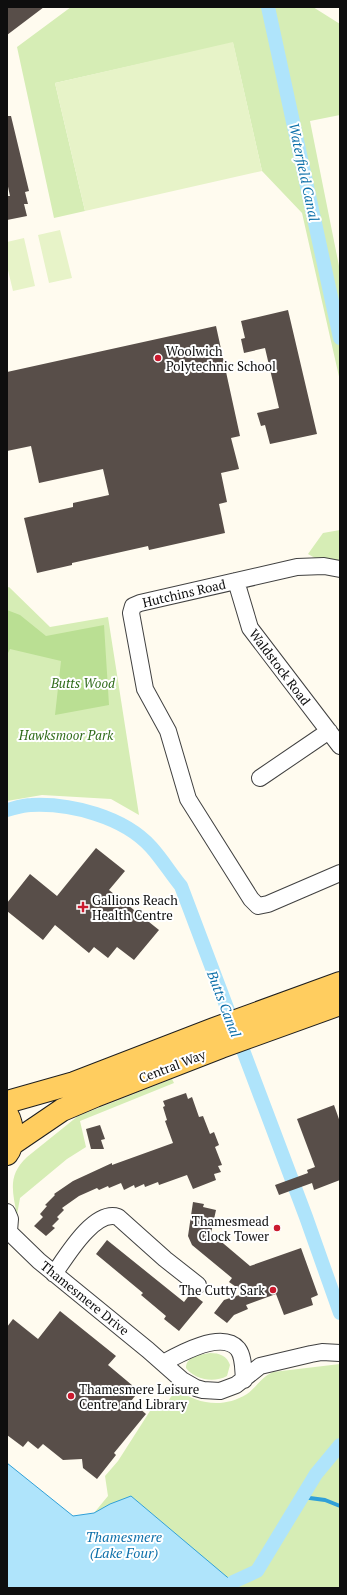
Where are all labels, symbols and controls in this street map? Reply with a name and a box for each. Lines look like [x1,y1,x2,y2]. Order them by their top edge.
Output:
water label: Waterfield Canal [285,121,324,223]
place label: Woolwich Polytechnic School [166,342,276,375]
marker: Woolwich Polytechnic School [153,353,163,363]
street label: Hutchins Road [141,575,227,611]
street label: Waldstock Road [245,625,315,709]
park label: Butts Wood [50,674,116,692]
park label: Hawksmoor Park [18,726,114,744]
place label: Gallions Reach Health Centre [92,891,178,924]
marker: Gallions Reach Health Centre [77,901,89,913]
water label: Butts Canal [203,967,246,1040]
street label: Central Way [136,1045,208,1087]
place label: Thamesmead Clock Tower [192,1212,269,1245]
marker: Thamesmead Clock Tower [272,1223,282,1233]
street label: Thamesmere Drive [37,1257,133,1339]
place label: The Cutty Sark [179,1281,265,1299]
marker: The Cutty Sark [268,1285,278,1295]
place label: Thamesmere Leisure Centre and Library [79,1380,199,1413]
marker: Thamesmere Leisure Centre and Library [66,1391,76,1401]
water label: Thamesmere (Lake Four) [86,1527,163,1562]

